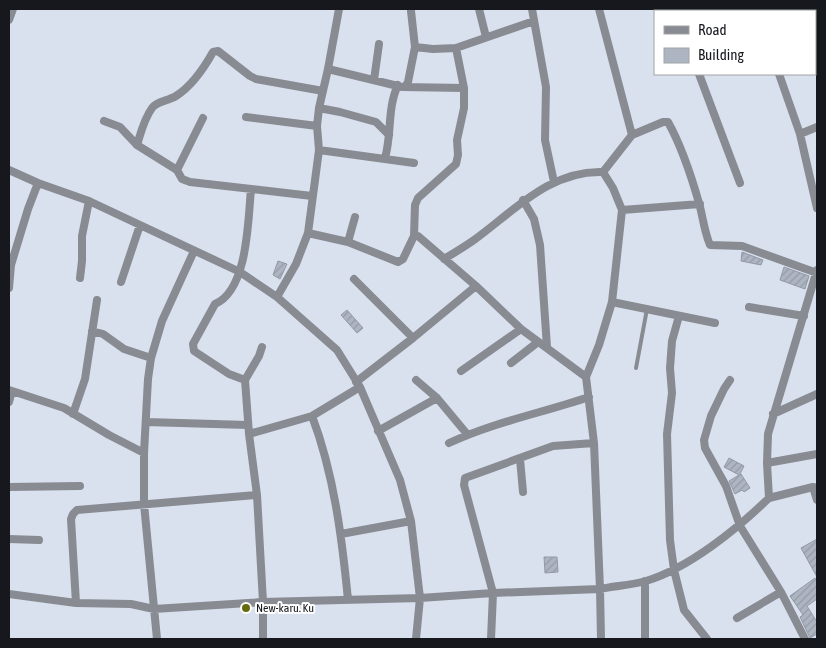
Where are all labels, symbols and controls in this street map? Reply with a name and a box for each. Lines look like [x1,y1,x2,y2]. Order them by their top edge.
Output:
legend [654,10,816,75]
text: Road [698,21,727,38]
text: Building [698,46,744,63]
place label: New-karu. Ku [256,601,314,615]
marker: New-karu. Ku [240,602,252,614]

